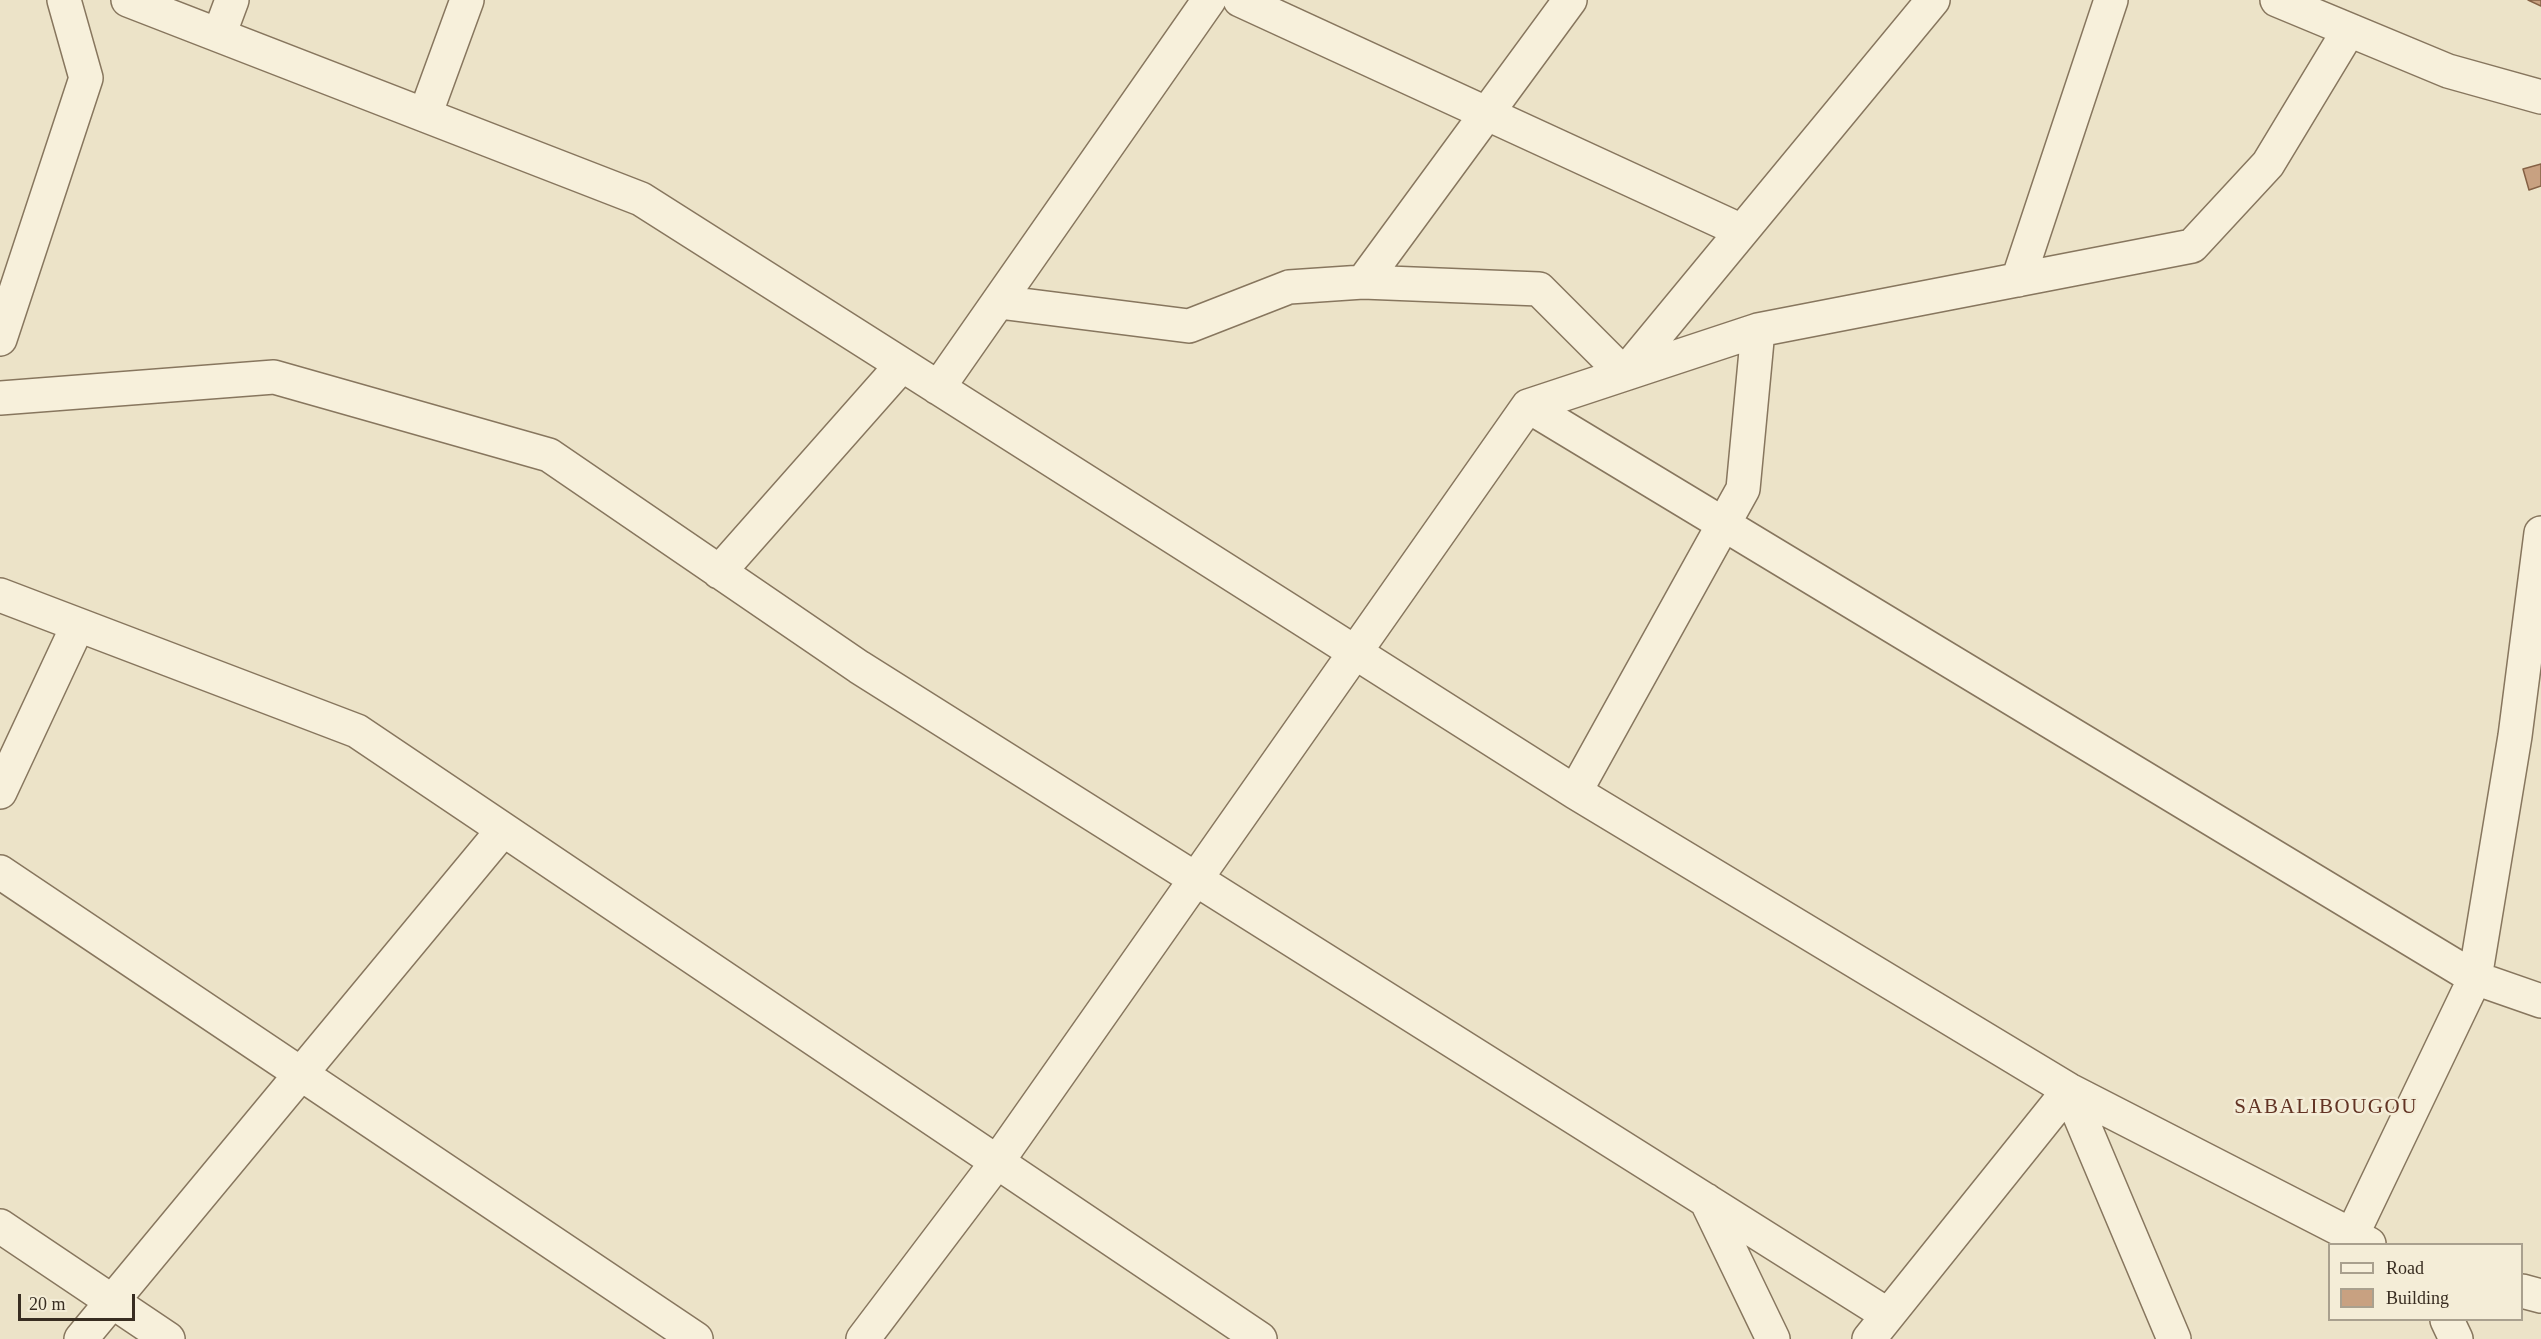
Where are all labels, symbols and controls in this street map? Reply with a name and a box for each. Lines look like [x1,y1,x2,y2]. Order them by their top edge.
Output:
district label: SABALIBOUGOU [2234,1094,2418,1120]
legend [2328,1243,2523,1321]
text: Road [2386,1258,2424,1278]
scale bar [21,1282,138,1320]
text: Building [2386,1288,2449,1308]
text: 20 m [29,1294,66,1314]

